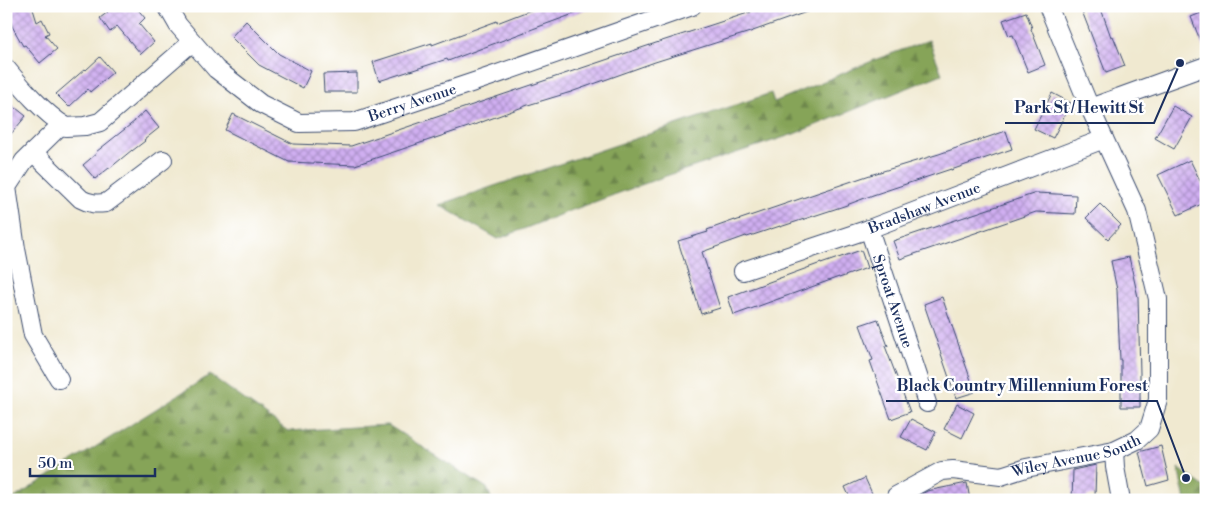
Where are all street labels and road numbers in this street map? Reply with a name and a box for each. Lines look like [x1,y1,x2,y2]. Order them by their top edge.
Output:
street label: Berry Avenue [365,79,459,126]
street label: Bradshaw Avenue [864,178,983,238]
street label: Sproat Avenue [869,252,917,350]
street label: Wiley Avenue South [1008,430,1144,482]

